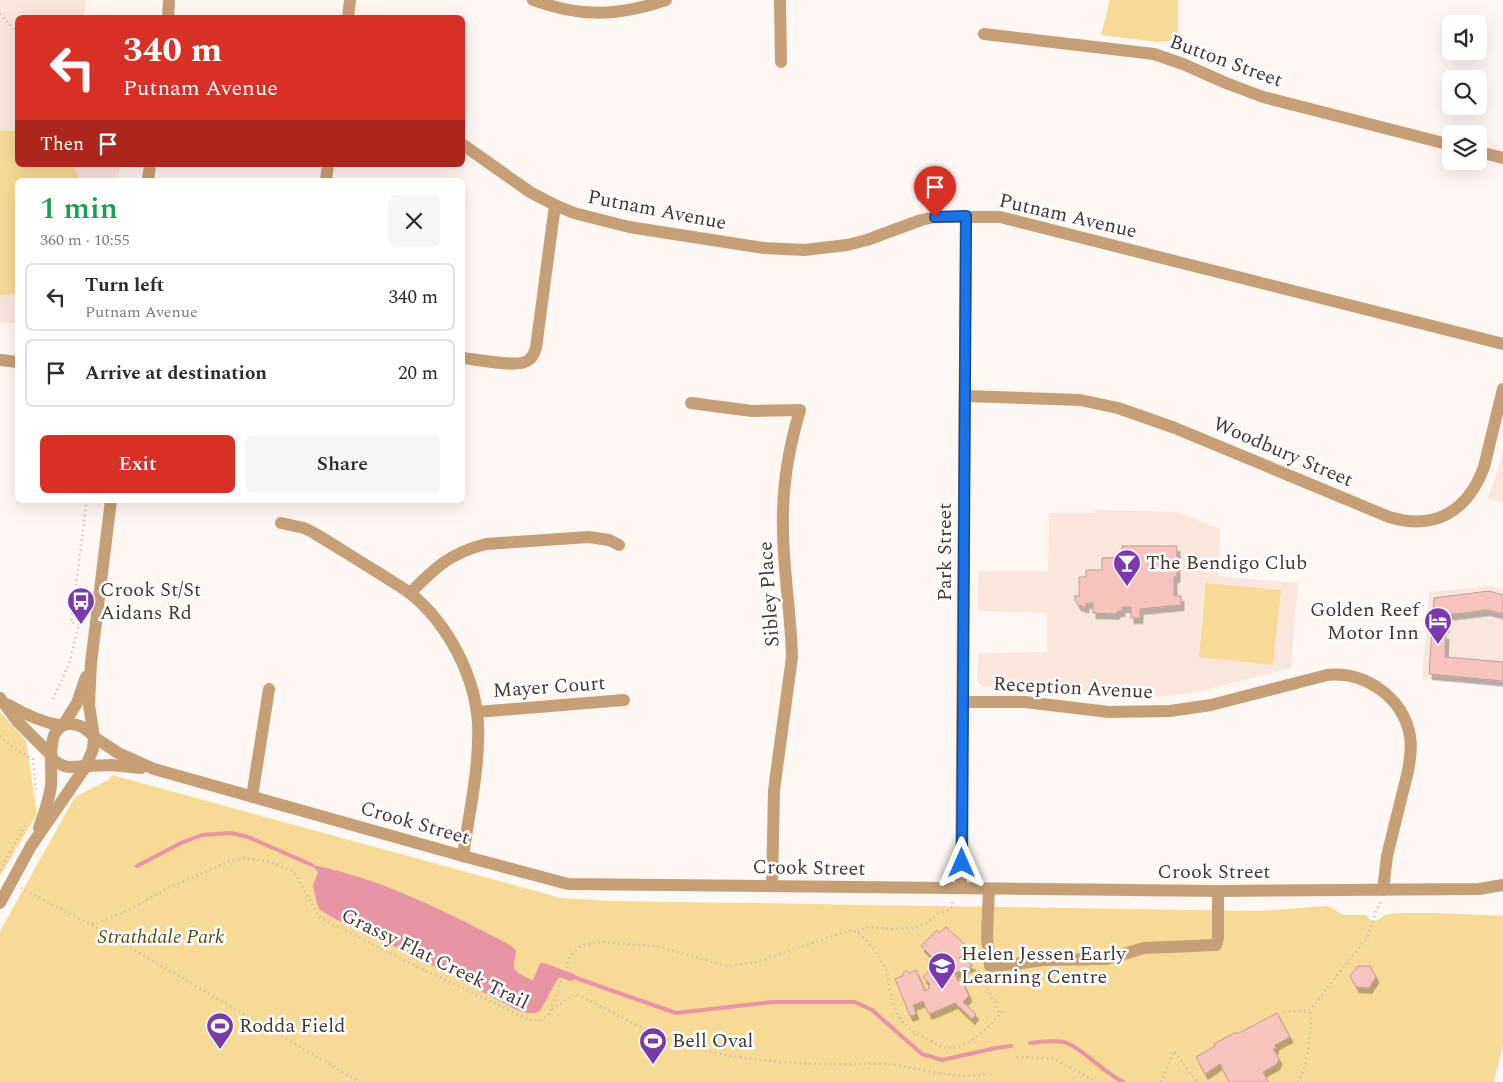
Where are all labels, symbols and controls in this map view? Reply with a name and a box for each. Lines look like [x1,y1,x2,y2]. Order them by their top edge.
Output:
map controls [1442,15,1487,170]
button: sound [1442,15,1487,60]
text: 340 m [123,24,222,77]
street label: Button Street [1165,27,1287,95]
icon: left [40,35,105,100]
button: search [1442,70,1487,115]
text: Putnam Avenue [123,72,278,105]
button: layers [1442,125,1487,170]
text: Then [40,130,84,159]
icon: arrive [94,130,122,158]
pin [914,166,956,217]
icon: arrive [921,173,949,201]
street label: Putnam Avenue [585,182,729,238]
text: 1 min [40,186,118,232]
street label: Putnam Avenue [996,186,1140,246]
button: close [388,195,440,247]
text: 360 m · 10:55 [40,228,130,252]
text: Turn left [85,271,164,300]
icon: left [42,283,70,311]
text: 340 m [388,283,438,312]
text: Putnam Avenue [85,300,198,324]
icon: arrive [42,359,70,387]
text: Arrive at destination [85,359,267,388]
text: 20 m [398,359,438,388]
street label: Woodbury Street [1208,409,1358,495]
button: Exit [40,435,235,493]
button: Share [245,435,440,493]
street label: Park Street [930,503,960,601]
street label: Sibley Place [750,540,788,648]
bar icon: The Bendigo Club [1112,548,1142,587]
place label: The Bendigo Club [1146,548,1307,578]
place label: Crook St/St Aidans Rd [100,575,201,628]
bus stop icon: Crook St/St Aidans Rd [66,586,96,625]
place label: Golden Reef Motor Inn [1310,595,1421,648]
hotel icon: Golden Reef Motor Inn [1423,606,1453,645]
street label: Mayer Court [492,668,606,706]
street label: Reception Avenue [992,669,1154,707]
street label: Crook Street [357,793,473,853]
position arrow [935,836,987,888]
street label: Crook Street [752,852,866,884]
street label: Crook Street [1158,857,1270,887]
street label: Grassy Flat Creek Trail [336,900,534,1018]
park label: Strathdale Park [98,922,225,952]
place label: Helen Jessen Early Learning Centre [961,939,1127,992]
school or university icon: Helen Jessen Early Learning Centre [927,951,957,990]
sports icon: Rodda Field [205,1011,235,1050]
place label: Rodda Field [239,1011,345,1041]
sports icon: Bell Oval [638,1026,668,1065]
place label: Bell Oval [672,1026,754,1056]

